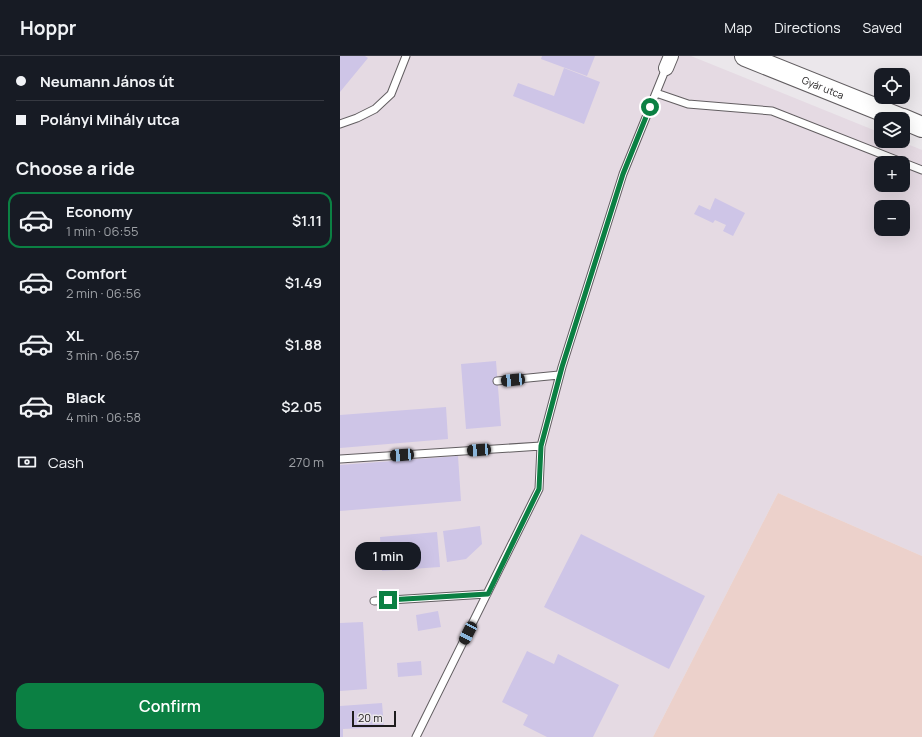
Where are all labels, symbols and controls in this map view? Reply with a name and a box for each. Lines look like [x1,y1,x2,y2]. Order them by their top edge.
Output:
text: Hoppr [20,15,76,41]
text: Map [724,18,752,37]
text: Directions [774,18,841,37]
text: Saved [863,18,902,37]
map controls [874,68,910,236]
button: locate [874,68,910,104]
text: Neumann János út [40,71,175,92]
street label: Gyár utca [800,73,846,102]
route start [641,98,659,116]
text: Polányi Mihály utca [40,109,180,130]
button: layers [874,112,910,148]
text: Choose a ride [16,156,135,180]
button: + [874,156,910,192]
button: − [874,200,910,236]
text: Economy [66,201,133,222]
icon: car [18,202,54,238]
text: $1.11 [292,210,322,231]
text: 1 min · 06:55 [66,222,139,240]
text: Comfort [66,263,127,284]
icon: car [18,264,54,300]
text: $1.49 [285,272,322,293]
text: 2 min · 06:56 [66,284,141,302]
text: XL [66,325,84,346]
icon: car [18,326,54,362]
text: $1.88 [285,334,322,355]
text: 3 min · 06:57 [66,346,140,364]
car [500,373,526,387]
text: Black [66,387,105,408]
icon: car [18,388,54,424]
text: $2.05 [281,396,322,417]
text: 4 min · 06:58 [66,408,141,426]
car [467,443,491,457]
car [390,448,414,462]
icon: cash [16,451,38,473]
text: Cash [48,452,84,473]
text: 270 m [289,453,324,471]
callout: 1 min [355,542,421,570]
text: 1 min [373,547,404,565]
route end [379,591,397,609]
car [457,620,479,646]
button: Confirm [16,683,324,729]
scale bar [352,709,396,728]
text: 20 m [358,710,383,725]

